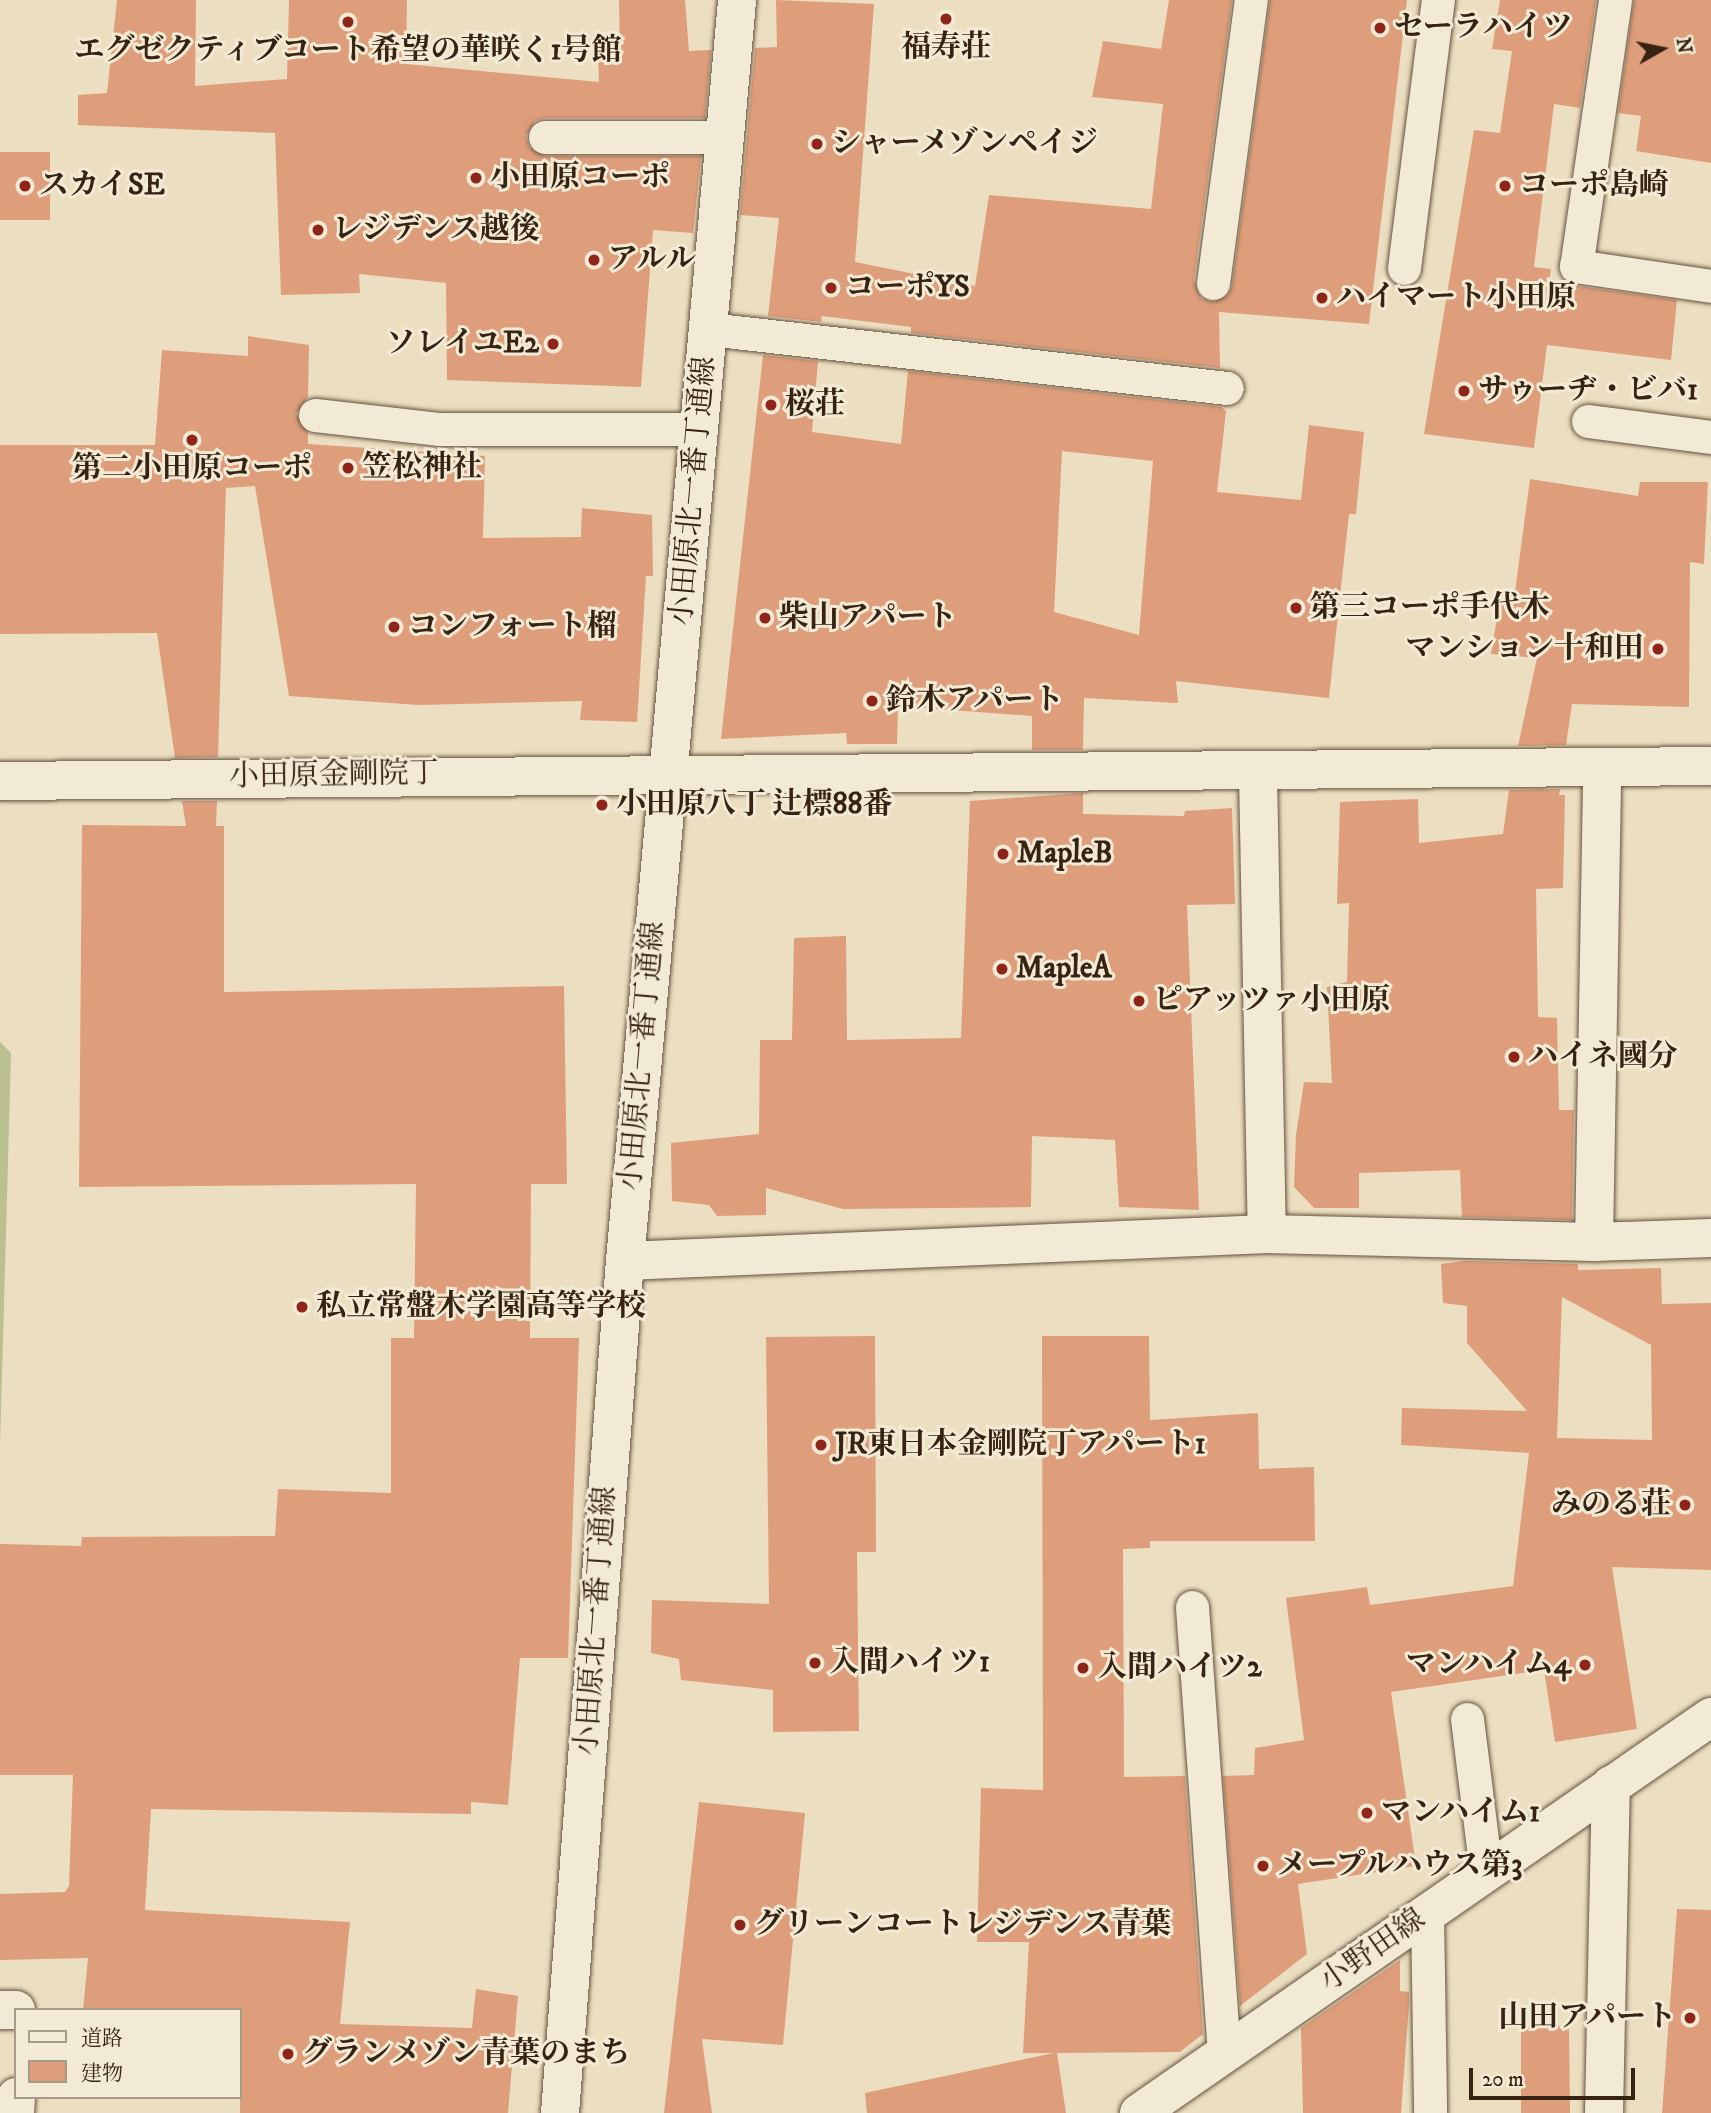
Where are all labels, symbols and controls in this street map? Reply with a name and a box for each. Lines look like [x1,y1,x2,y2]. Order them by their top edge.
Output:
place label: セーラハイツ [1394,10,1573,46]
marker: 福寿荘 [938,11,954,27]
marker: エグゼクティブコート希望の華咲く1号館 [340,14,356,30]
north arrow [1627,14,1697,84]
marker: セーラハイツ [1372,20,1388,36]
place label: 福寿荘 [901,30,991,66]
place label: エグゼクティブコート希望の華咲く1号館 [72,33,624,69]
text: N [1671,36,1696,55]
place label: シャーメゾンペイジ [831,126,1101,162]
marker: シャーメゾンペイジ [809,136,825,152]
place label: 小田原コーポ [490,160,670,196]
place label: スカイSE [39,168,166,204]
place label: コーポ島崎 [1519,168,1669,204]
marker: 小田原コーポ [468,170,484,186]
marker: スカイSE [17,178,33,194]
marker: コーポ島崎 [1497,178,1513,194]
place label: レジデンス越後 [332,212,542,248]
marker: レジデンス越後 [310,222,326,238]
place label: アルル [608,242,698,278]
marker: アルル [586,252,602,268]
place label: コーポYS [845,270,970,306]
marker: コーポYS [823,280,839,296]
place label: ハイマート小田原 [1336,280,1576,316]
marker: ハイマート小田原 [1314,290,1330,306]
place label: ソレイユE2 [383,326,539,362]
marker: ソレイユE2 [545,336,561,352]
street label: 小田原北一番丁通線 [664,355,724,627]
place label: サゥーヂ・ビバ1 [1478,373,1699,409]
marker: サゥーヂ・ビバ1 [1456,383,1472,399]
place label: 桜荘 [785,387,845,423]
marker: 桜荘 [763,397,779,413]
marker: 第二小田原コーポ [184,432,200,448]
place label: 笠松神社 [362,450,482,486]
place label: 第二小田原コーポ [72,451,312,487]
marker: 笠松神社 [340,460,356,476]
place label: 第三コーポ手代木 [1310,590,1550,626]
place label: 柴山アパート [779,600,959,636]
marker: 第三コーポ手代木 [1288,600,1304,616]
place label: コンフォート榴 [408,609,618,645]
marker: 柴山アパート [757,610,773,626]
marker: コンフォート榴 [386,619,402,635]
place label: マンション十和田 [1404,631,1644,667]
marker: マンション十和田 [1650,641,1666,657]
place label: 鈴木アパート [886,683,1066,719]
marker: 鈴木アパート [864,693,880,709]
street label: 小田原金剛院丁 [229,756,439,796]
place label: 小田原八丁 辻標88番 [616,787,892,823]
marker: 小田原八丁 辻標88番 [594,797,610,813]
place label: MapleB [1017,836,1112,872]
marker: MapleB [995,846,1011,862]
street label: 小田原北一番丁通線 [613,920,673,1192]
place label: MapleA [1016,951,1112,987]
marker: MapleA [994,961,1010,977]
place label: ピアッツァ小田原 [1153,983,1393,1019]
marker: ピアッツァ小田原 [1131,993,1147,1009]
place label: ハイネ國分 [1528,1039,1678,1075]
marker: ハイネ國分 [1506,1049,1522,1065]
place label: 私立常盤木学園高等学校 [316,1289,646,1325]
marker: 私立常盤木学園高等学校 [294,1299,310,1315]
place label: JR東日本金剛院丁アパート1 [835,1427,1208,1463]
marker: JR東日本金剛院丁アパート1 [813,1437,829,1453]
street label: 小田原北一番丁通線 [570,1485,624,1757]
place label: みのる荘 [1551,1487,1671,1523]
marker: みのる荘 [1677,1497,1693,1513]
place label: 入間ハイツ1 [829,1645,990,1681]
place label: マンハイム4 [1404,1647,1571,1683]
place label: 入間ハイツ2 [1097,1650,1262,1686]
marker: 入間ハイツ1 [807,1655,823,1671]
marker: マンハイム4 [1577,1657,1593,1673]
marker: 入間ハイツ2 [1075,1660,1091,1676]
place label: マンハイム1 [1381,1795,1542,1831]
marker: マンハイム1 [1359,1805,1375,1821]
place label: メープルハウス第3 [1277,1848,1528,1884]
marker: メープルハウス第3 [1255,1858,1271,1874]
street label: 小野田線 [1314,1902,1432,2000]
place label: グリーンコートレジデンス青葉 [754,1907,1174,1943]
marker: グリーンコートレジデンス青葉 [732,1917,748,1933]
place label: 山田アパート [1496,2000,1676,2036]
legend [14,2008,242,2099]
marker: 山田アパート [1682,2010,1698,2026]
text: 道路 [81,2026,123,2052]
place label: グランメゾン青葉のまち [302,2036,632,2072]
marker: グランメゾン青葉のまち [280,2046,296,2062]
scale bar [1473,2054,1639,2098]
text: 建物 [81,2061,123,2087]
text: 20 m [1482,2067,1524,2093]

